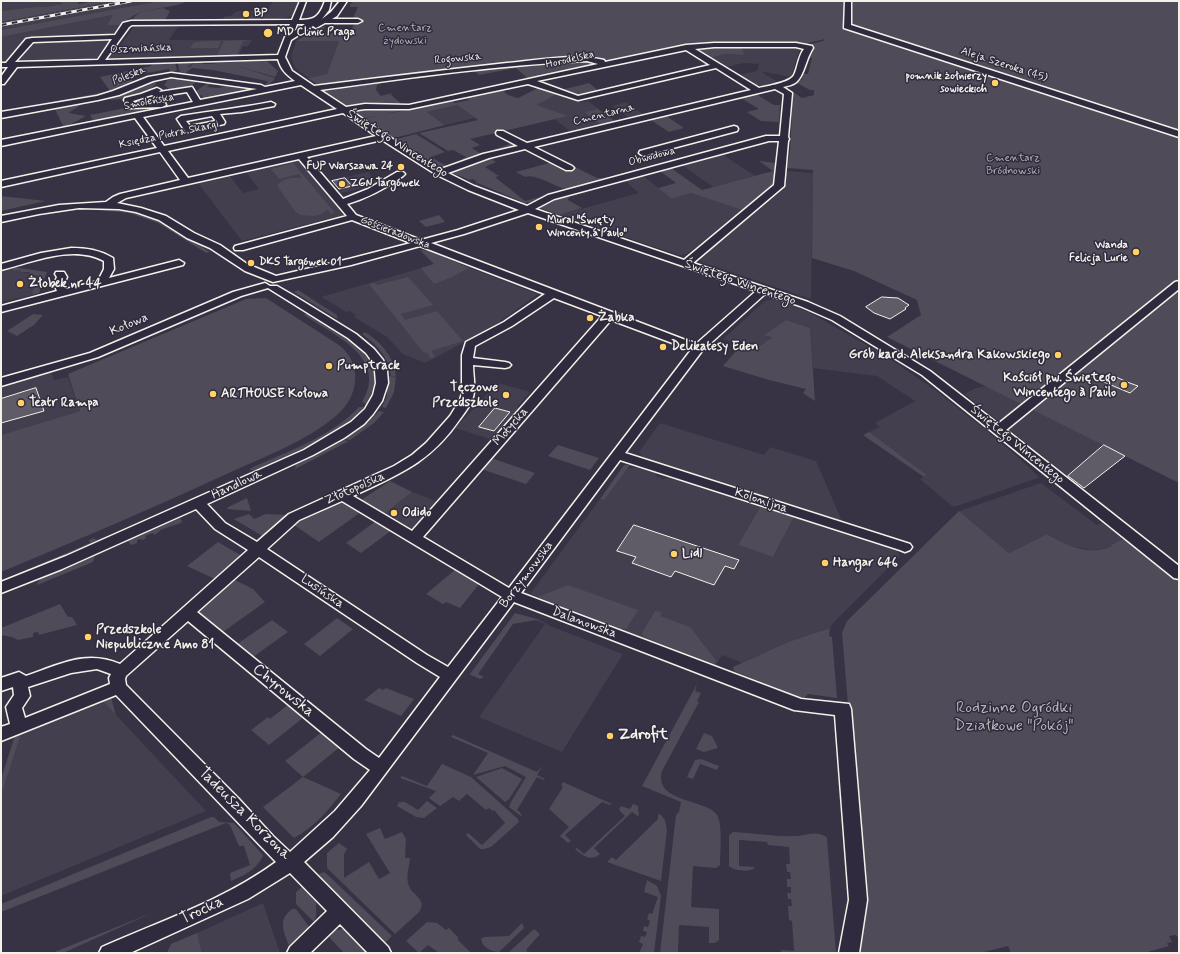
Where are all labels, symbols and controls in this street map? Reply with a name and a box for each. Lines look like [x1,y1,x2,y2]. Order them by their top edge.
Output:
place label: BP [254,7,267,21]
marker: BP [241,9,251,19]
park label: Cmentarz żydowski [378,22,432,48]
place label: MD Clinic Praga [277,26,355,40]
marker: MD Clinic Praga [262,27,274,39]
street label: Oszmiańska [110,41,172,57]
street label: Aleja Szeroka (45) [959,45,1049,85]
street label: Horodelska [545,48,595,72]
street label: Rogowska [434,50,482,68]
street label: Poleska [111,64,147,88]
place label: pomnik żołnierzy sowieckich [905,70,987,96]
marker: pomnik żołnierzy sowieckich [990,78,1000,88]
street label: Smoleńska [123,91,175,113]
street label: Cmentarna [572,101,636,129]
street label: Świętego Wincentego [343,106,451,182]
street label: Księdza Piotra Skargi [118,118,220,152]
street label: Obwodowa [627,144,677,170]
park label: Cmentarz Bródnowski [986,152,1040,178]
place label: FUP Warszawa 24 [307,160,393,174]
marker: FUP Warszawa 24 [396,162,406,172]
place label: ZGN Targówek [350,177,420,191]
marker: ZGN Targówek [337,179,347,189]
street label: Gościeradowska [358,214,432,252]
place label: Mural "Święty Wincenty á Paulo" [547,214,627,240]
marker: Mural "Święty Wincenty á Paulo" [534,222,544,232]
place label: Wanda Felicja Lurie [1069,239,1128,265]
marker: Wanda Felicja Lurie [1131,247,1141,257]
place label: DKS Targówek 01 [259,256,341,270]
street label: Świętego Wincentego [682,257,798,309]
marker: DKS Targówek 01 [246,258,256,268]
place label: Żłobek nr 44 [28,276,101,292]
marker: Żłobek nr 44 [15,279,25,289]
street label: Kołowa [108,310,150,340]
place label: Żabka [598,310,635,326]
marker: Żabka [585,313,595,323]
place label: Delikatesy Eden [671,339,758,355]
marker: Delikatesy Eden [658,342,668,352]
place label: Grób kard. Aleksandra Kakowskiego [849,347,1050,363]
marker: Grób kard. Aleksandra Kakowskiego [1053,350,1063,360]
place label: Pumptrack [337,358,400,374]
marker: Pumptrack [324,361,334,371]
place label: Kościół pw. Świętego Wincentego à Paulo [1003,370,1116,401]
place label: Tęczowe Przedszkole [432,380,498,411]
marker: Kościół pw. Świętego Wincentego à Paulo [1119,380,1129,390]
place label: ARTHOUSE Kołowa [221,386,328,402]
marker: ARTHOUSE Kołowa [208,389,218,399]
marker: Tęczowe Przedszkole [501,390,511,400]
place label: Teatr Rampa [29,395,98,411]
marker: Teatr Rampa [16,398,26,408]
street label: Świętego Wincentego [967,402,1067,488]
street label: Motycka [490,404,532,450]
street label: Handlowa [209,467,265,503]
street label: Złotopolska [323,469,387,509]
street label: Kolonijna [733,485,789,517]
place label: Odido [402,505,431,521]
marker: Odido [389,508,399,518]
street label: Borzymowska [497,539,557,611]
place label: Lidl [682,546,702,562]
marker: Lidl [669,549,679,559]
place label: Hangar 646 [833,555,898,571]
marker: Hangar 646 [820,558,830,568]
street label: Lusińska [297,572,347,612]
street label: Dalanowska [549,604,619,642]
place label: Przedszkole Niepubliczne Amo 81 [96,622,214,653]
marker: Przedszkole Niepubliczne Amo 81 [83,632,93,642]
street label: Chyrowska [248,660,318,722]
park label: Rodzinne Ogródki Działkowe "Pokój" [954,699,1074,737]
place label: Zdrofit [618,726,668,746]
marker: Zdrofit [605,731,615,741]
street label: Tadeusza Korzona [194,764,294,864]
street label: Trocka [177,893,227,929]

